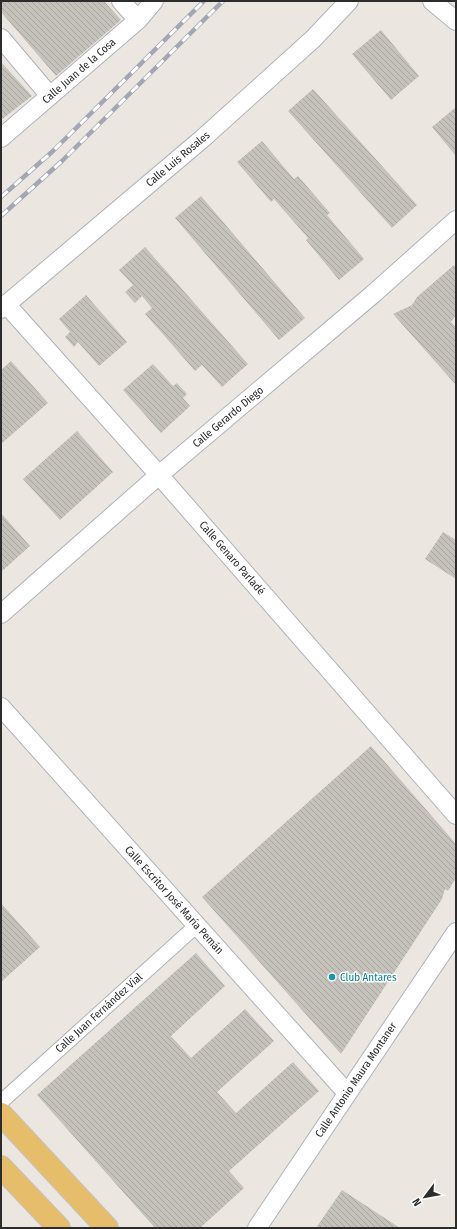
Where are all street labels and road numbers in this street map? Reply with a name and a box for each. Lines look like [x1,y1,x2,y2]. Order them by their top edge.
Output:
street label: Calle Juan de la Cosa [40,36,118,106]
street label: Calle Luis Rosales [143,128,213,190]
street label: Calle Gerardo Diego [190,383,266,450]
street label: Calle Genaro Parladé [196,519,268,597]
street label: Calle Escritor José María Pemán [122,843,226,957]
street label: Calle Juan Fernández Vial [53,970,145,1055]
street label: Calle Antonio Maura Montaner [313,1020,400,1140]

